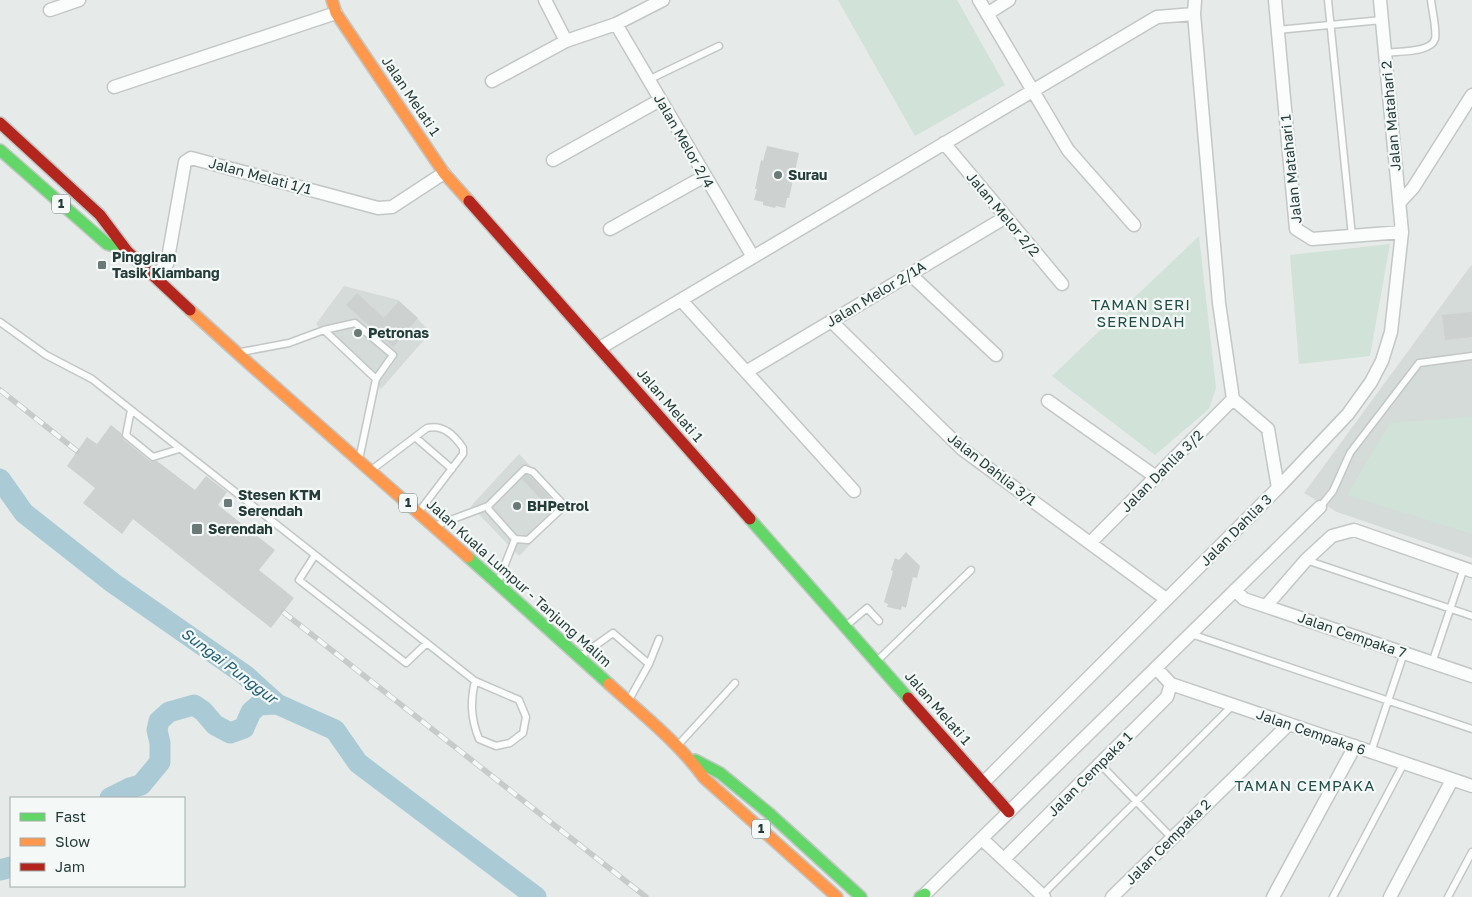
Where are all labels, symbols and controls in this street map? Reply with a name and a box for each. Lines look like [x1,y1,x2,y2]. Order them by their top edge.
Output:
street label: Jalan Melati 1 [379,53,444,139]
street label: Jalan Matahari 2 [1377,60,1404,172]
street label: Jalan Melor 2/4 [651,91,718,191]
street label: Jalan Matahari 1 [1276,113,1305,224]
street label: Jalan Melati 1/1 [207,154,314,197]
place label: Surau [788,166,827,183]
street label: Jalan Melor 2/2 [963,168,1044,259]
marker: Surau [772,169,784,181]
road number: 1 [52,194,70,213]
place label: Pinggiran Tasik Kiambang [112,248,220,281]
street label: Jalan Melor 2/1A [823,257,929,330]
marker: Pinggiran Tasik Kiambang [96,259,108,271]
district label: TAMAN SERI SERENDAH [1091,295,1191,330]
place label: Petronas [368,324,429,341]
marker: Petronas [352,327,364,339]
street label: Jalan Melati 1 [634,364,707,445]
street label: Jalan Dahlia 3/2 [1117,426,1206,515]
street label: Jalan Dahlia 3/1 [945,429,1040,509]
place label: Stesen KTM Serendah [238,486,321,519]
street label: Jalan Dahlia 3 [1196,490,1275,569]
road number: 1 [399,493,417,512]
street label: Jalan Kuala Lumpur - Tanjung Malim [423,495,615,670]
marker: Stesen KTM Serendah [222,497,234,509]
place label: BHPetrol [527,497,589,514]
marker: BHPetrol [511,500,523,512]
place label: Serendah [208,520,273,537]
marker: Serendah [190,522,204,536]
street label: Jalan Cempaka 7 [1296,608,1409,661]
water label: Sungai Punggur [178,623,283,709]
street label: Jalan Melati 1 [902,667,975,748]
street label: Jalan Cempaka 6 [1254,705,1368,758]
street label: Jalan Cempaka 1 [1044,728,1136,820]
district label: TAMAN CEMPAKA [1235,776,1375,794]
street label: Jalan Cempaka 2 [1121,795,1214,888]
legend [10,797,185,887]
text: Fast [55,807,86,825]
road number: 1 [752,820,770,839]
text: Slow [55,832,90,850]
text: Jam [55,857,85,875]

